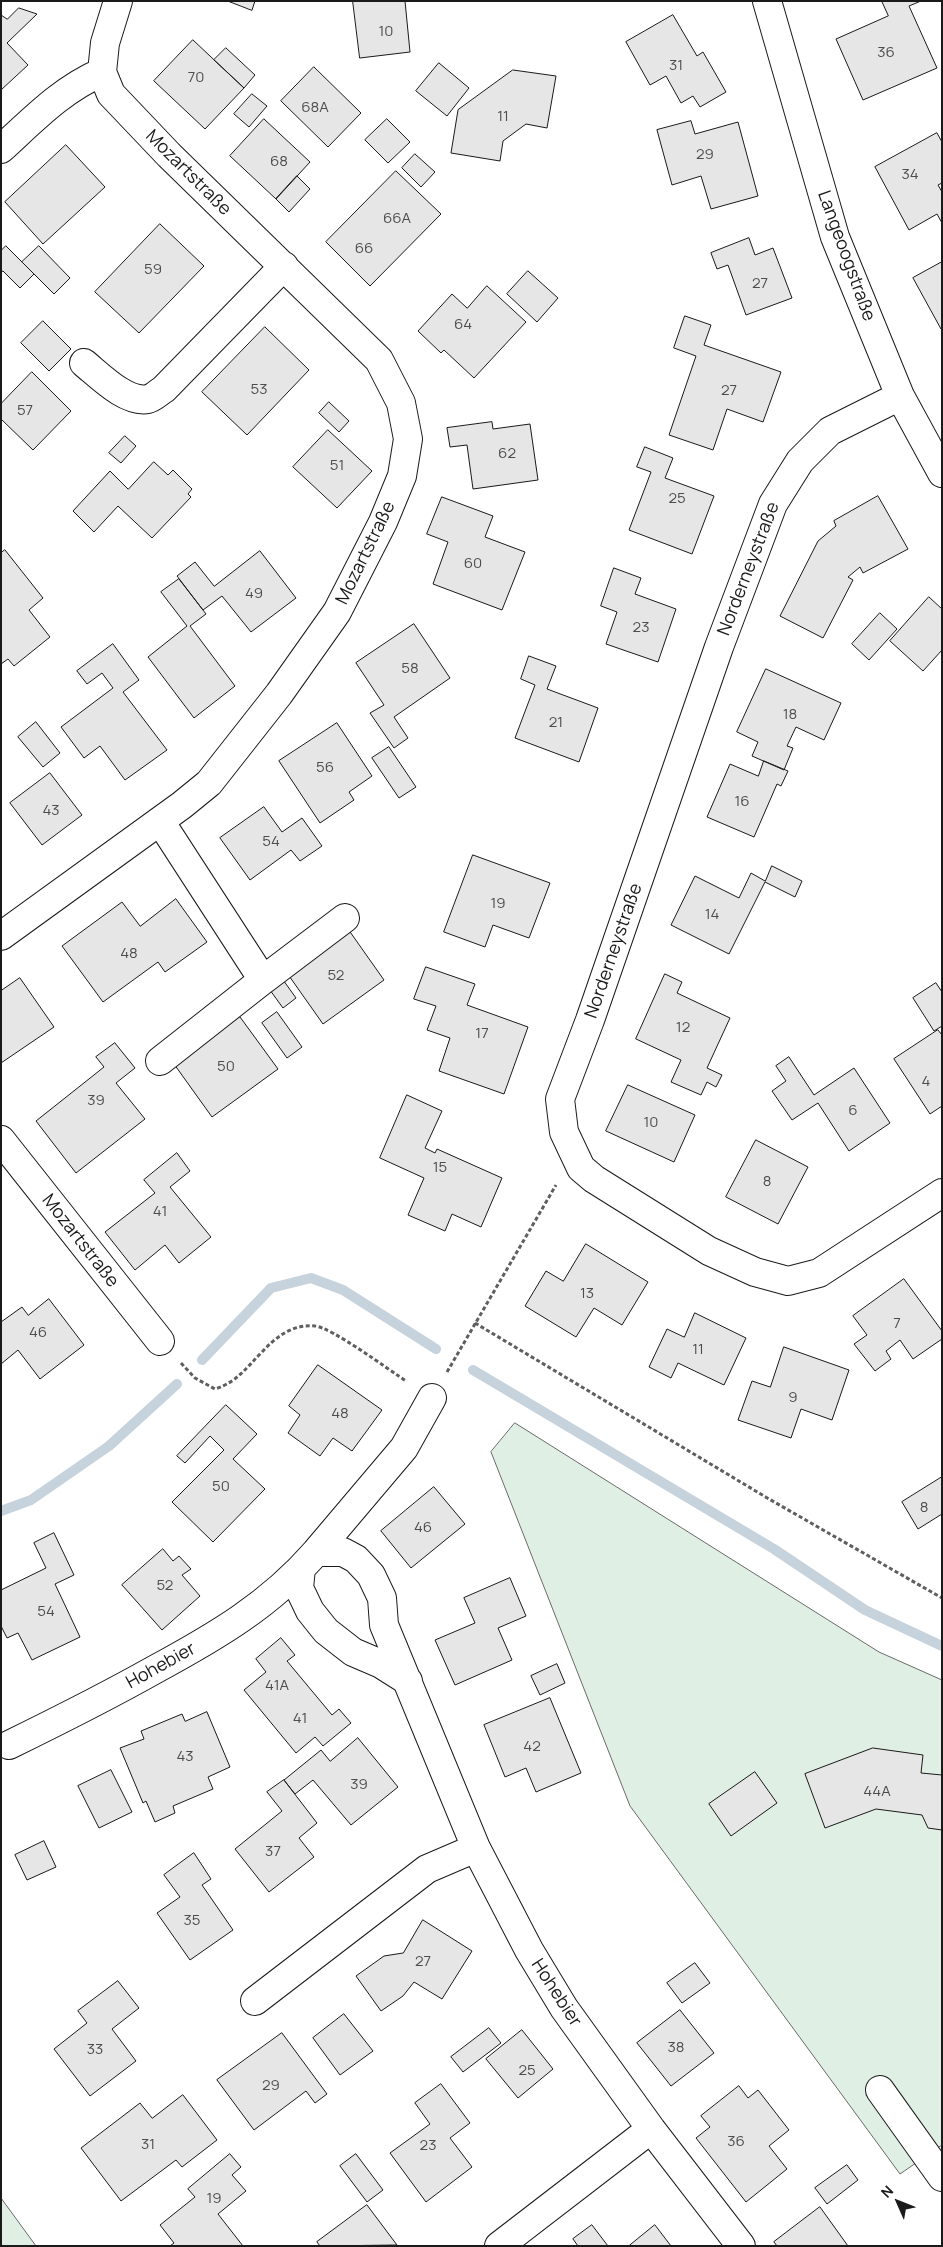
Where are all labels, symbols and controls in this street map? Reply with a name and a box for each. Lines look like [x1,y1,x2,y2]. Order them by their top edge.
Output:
house number: 10 [379,23,393,41]
house number: 36 [877,44,895,62]
house number: 31 [669,57,683,75]
house number: 70 [188,69,204,87]
house number: 68A [301,99,329,117]
house number: 11 [497,108,509,126]
street label: Mozartstraße [141,126,235,220]
house number: 29 [696,146,714,164]
house number: 68 [270,153,288,171]
house number: 34 [901,166,919,184]
street label: Langeoogstraße [812,188,880,324]
house number: 66A [383,210,411,228]
house number: 66 [355,240,373,258]
house number: 59 [144,261,162,279]
house number: 27 [752,275,768,293]
house number: 64 [454,316,472,334]
house number: 53 [251,381,267,399]
house number: 27 [721,382,737,400]
house number: 57 [17,402,33,420]
house number: 62 [498,445,516,463]
house number: 51 [330,457,344,475]
house number: 25 [668,490,686,508]
street label: Mozartstraße [332,498,400,608]
street label: Norderneystraße [714,499,784,639]
house number: 60 [464,555,482,573]
house number: 49 [245,585,263,603]
house number: 23 [633,619,649,637]
house number: 58 [401,660,419,678]
house number: 18 [783,706,797,724]
house number: 21 [549,714,563,732]
house number: 56 [316,759,334,777]
house number: 16 [734,793,750,811]
house number: 43 [42,802,60,820]
house number: 54 [262,833,280,851]
street label: Norderneystraße [581,881,647,1021]
house number: 19 [490,895,506,913]
house number: 14 [705,906,719,924]
house number: 48 [120,945,138,963]
house number: 52 [328,967,344,985]
house number: 12 [676,1019,690,1037]
house number: 17 [475,1025,489,1043]
house number: 50 [217,1058,235,1076]
house number: 4 [922,1073,930,1091]
house number: 39 [87,1092,105,1110]
house number: 6 [848,1102,858,1120]
house number: 10 [644,1114,658,1132]
house number: 15 [433,1159,447,1177]
house number: 8 [763,1173,771,1191]
street label: Mozartstraße [37,1190,123,1292]
house number: 41 [153,1203,167,1221]
house number: 13 [580,1285,594,1303]
house number: 7 [893,1315,901,1333]
house number: 46 [29,1324,47,1342]
house number: 11 [692,1341,704,1359]
house number: 9 [788,1389,798,1407]
house number: 48 [331,1405,349,1423]
house number: 50 [212,1478,230,1496]
house number: 8 [920,1499,928,1517]
house number: 46 [414,1519,432,1537]
house number: 52 [157,1577,173,1595]
house number: 54 [37,1603,55,1621]
street label: Hohebier [123,1638,199,1694]
house number: 41A [265,1677,289,1695]
house number: 41 [293,1710,307,1728]
house number: 42 [523,1738,541,1756]
house number: 43 [176,1748,194,1766]
house number: 39 [350,1776,368,1794]
house number: 44A [863,1783,891,1801]
house number: 37 [265,1843,281,1861]
house number: 35 [184,1912,200,1930]
house number: 27 [415,1953,431,1971]
street label: Hohebier [526,1955,586,2031]
house number: 38 [667,2039,685,2057]
house number: 33 [87,2041,103,2059]
house number: 25 [518,2062,536,2080]
house number: 29 [262,2077,280,2095]
house number: 36 [727,2133,745,2151]
house number: 31 [141,2136,155,2154]
house number: 23 [420,2137,436,2155]
north arrow [873,2177,923,2227]
text: N [877,2181,897,2201]
house number: 19 [206,2190,222,2208]

